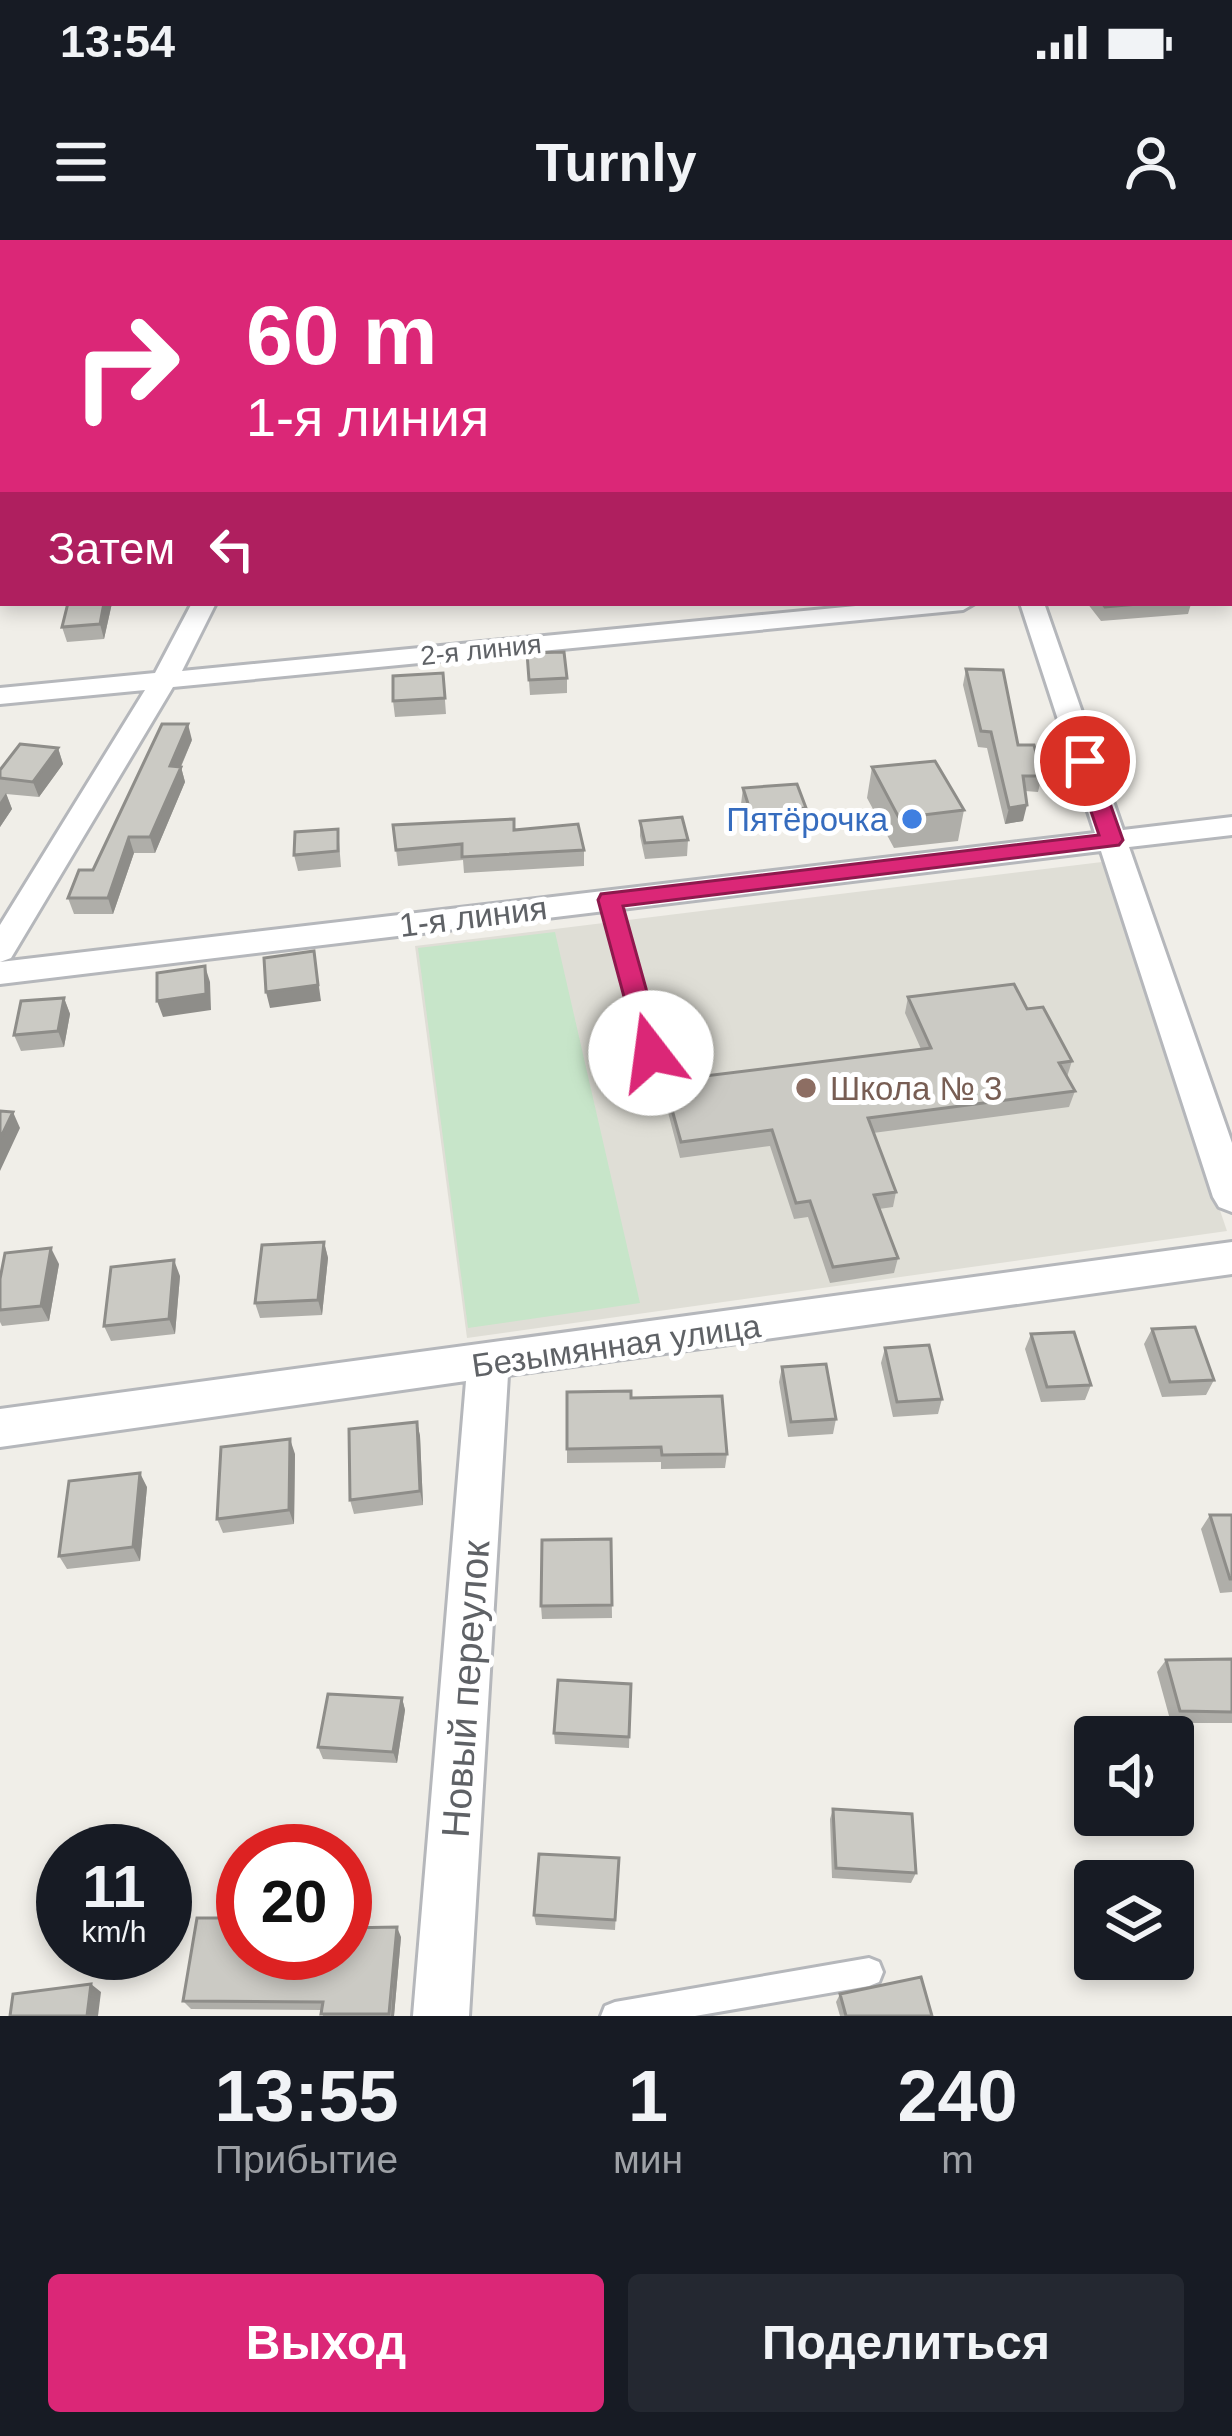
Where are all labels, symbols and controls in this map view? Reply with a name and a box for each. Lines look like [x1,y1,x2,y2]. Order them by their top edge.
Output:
text: 13:54 [60,16,175,67]
icon: menu [48,129,114,195]
icon: person [1118,129,1184,195]
text: Turnly [536,132,697,192]
icon: right [48,288,204,444]
text: 60 m [246,288,437,382]
text: 1-я линия [246,387,489,447]
icon: left [199,516,265,582]
text: Затем [48,523,175,574]
street label: 2-я линия [419,629,543,671]
pin [1034,710,1136,812]
icon: arrive [1052,728,1118,794]
place label: Пятёрочка [726,801,889,838]
marker: Пятёрочка [899,806,925,832]
street label: 1-я линия [397,889,549,944]
position arrow [588,990,714,1116]
place label: Школа № 3 [830,1070,1002,1107]
marker: Школа № 3 [793,1075,819,1101]
street label: Безымянная улица [469,1307,763,1384]
street label: Новый переулок [434,1538,497,1839]
map controls [1074,1716,1194,1980]
button: sound [1074,1716,1194,1836]
speed limit sign: 20 [216,1824,372,1980]
text: 11 [82,1853,146,1920]
button: layers [1074,1860,1194,1980]
text: km/h [81,1915,147,1948]
text: 13:55 [214,2056,399,2136]
text: 1 [628,2056,668,2136]
text: 240 [897,2056,1018,2136]
text: Прибытие [215,2138,398,2181]
text: мин [613,2138,683,2181]
text: m [941,2138,974,2181]
button: Выход [48,2274,604,2412]
button: Поделиться [628,2274,1184,2412]

